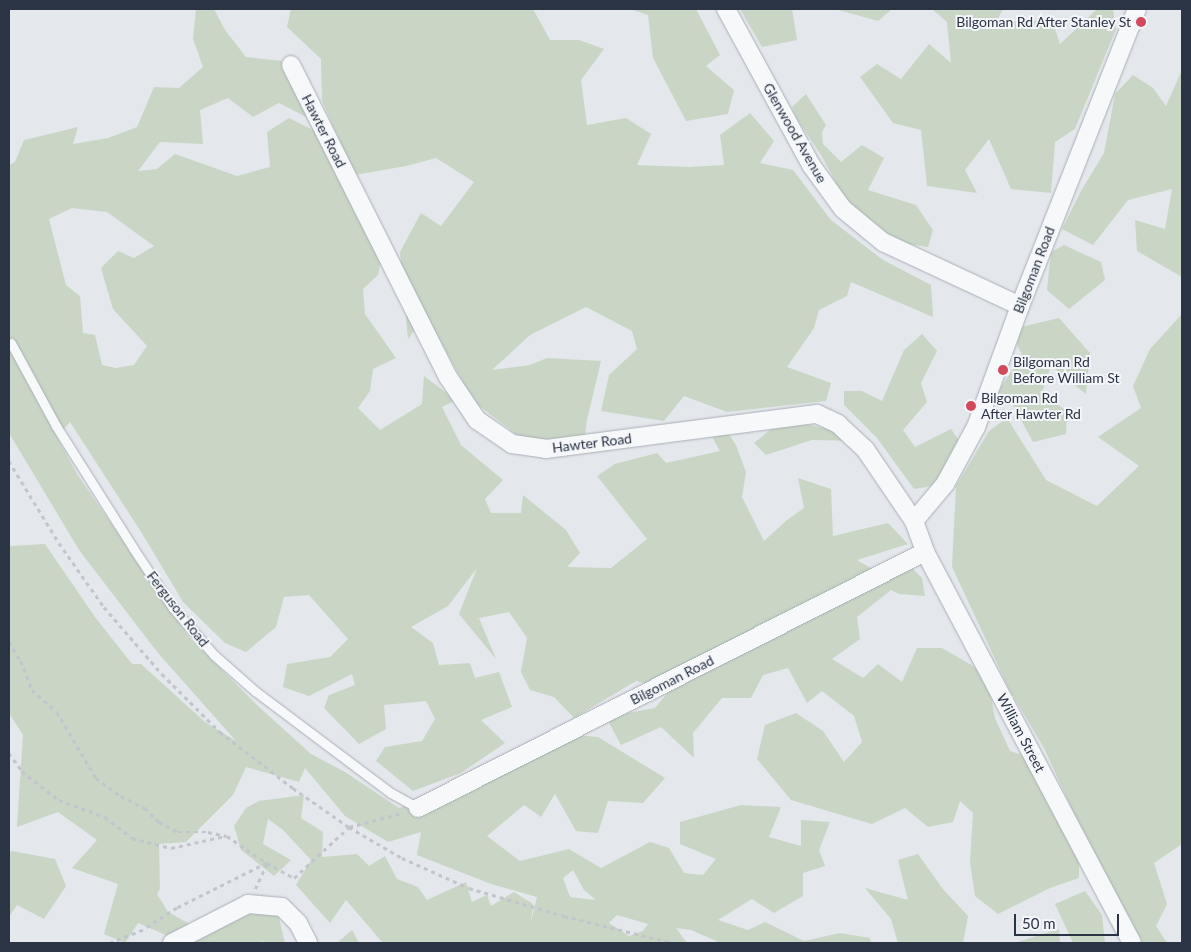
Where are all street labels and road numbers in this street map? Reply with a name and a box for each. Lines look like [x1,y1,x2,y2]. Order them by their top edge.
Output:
street label: Glenwood Avenue [759,80,831,186]
street label: Hawter Road [298,91,350,171]
street label: Bilgoman Road [1010,224,1058,316]
street label: Hawter Road [551,430,633,456]
street label: Ferguson Road [143,568,213,650]
street label: Bilgoman Road [627,652,717,708]
street label: William Street [993,691,1049,775]

